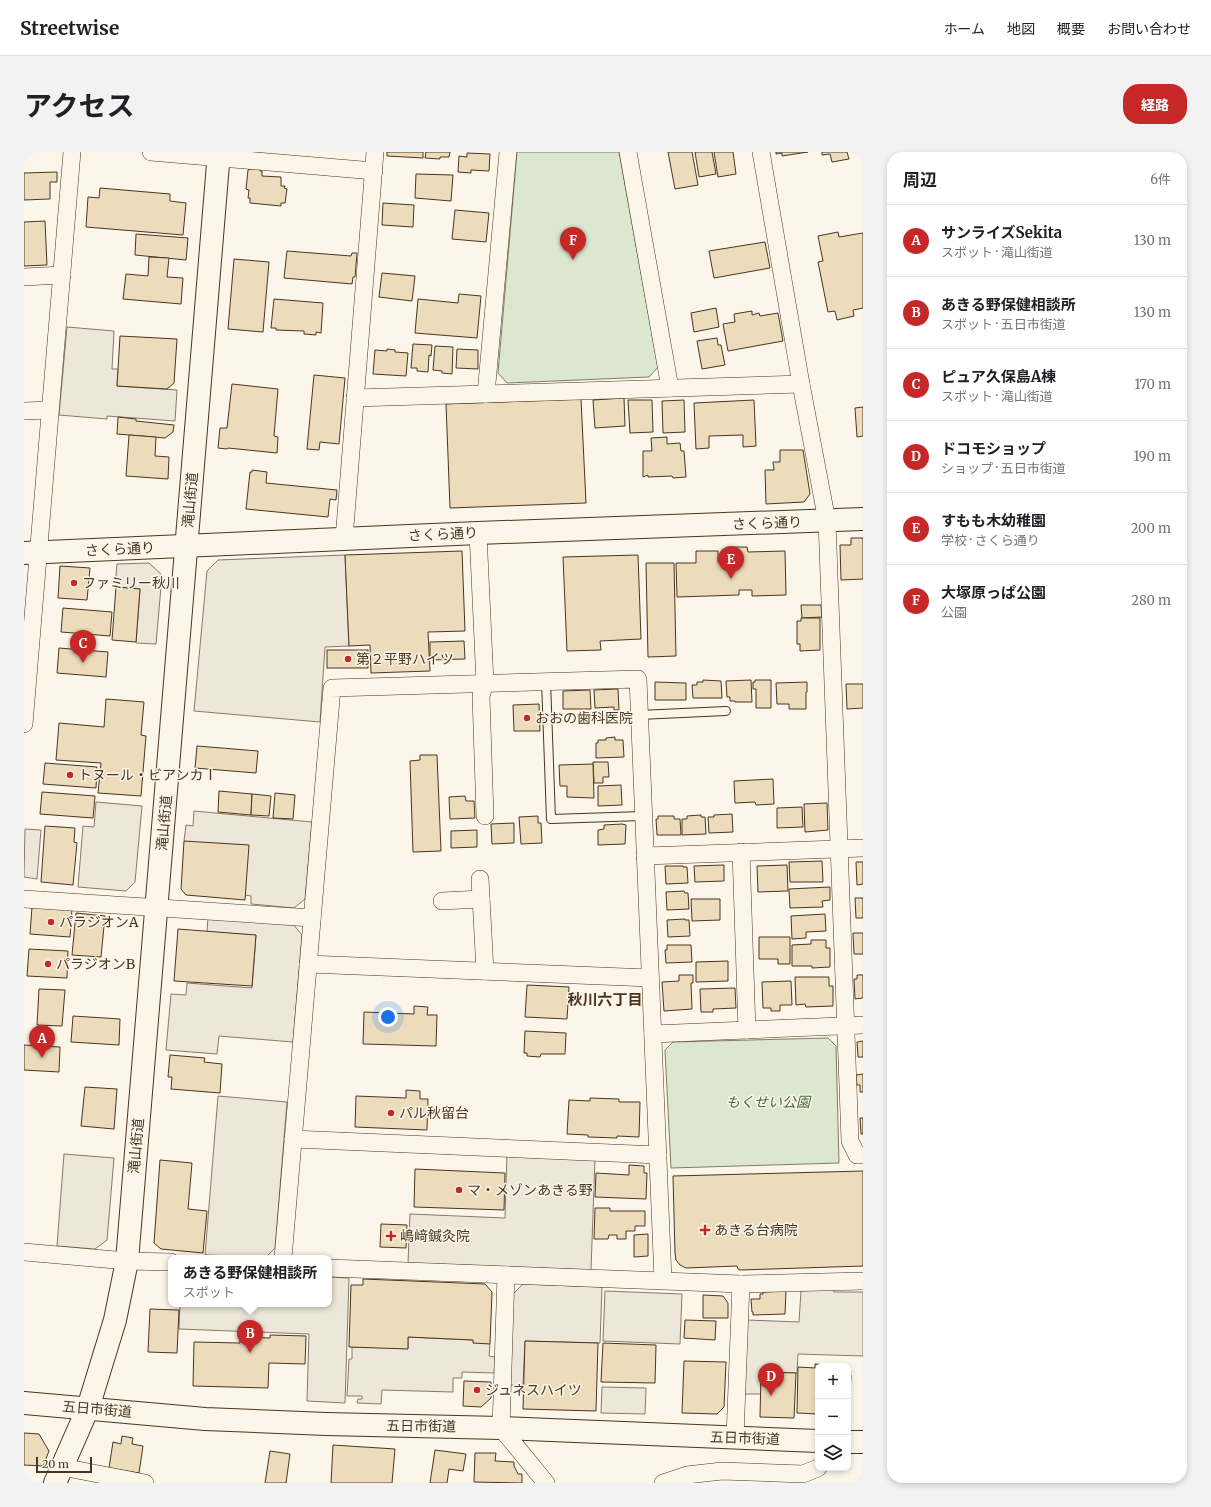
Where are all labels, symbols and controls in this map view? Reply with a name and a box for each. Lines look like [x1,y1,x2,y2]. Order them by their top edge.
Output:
text: Streetwise [20,16,119,40]
text: ホーム [943,20,985,38]
text: 地図 [1007,20,1035,38]
text: 概要 [1057,20,1085,38]
text: お問い合わせ [1107,20,1191,38]
button: 経路 [1123,84,1187,124]
text: アクセス [24,88,135,124]
text: 周辺 [903,169,937,191]
text: 6件 [1150,171,1171,188]
text: サンライズSekita [941,223,1062,242]
pin: F [560,227,586,260]
text: A [911,232,921,249]
text: 130 m [1134,232,1171,249]
text: スポット · 滝山街道 [941,244,1053,261]
text: あきる野保健相談所 [941,295,1076,314]
text: B [911,304,921,321]
text: 130 m [1134,304,1171,321]
text: スポット · 五日市街道 [941,316,1066,333]
text: ピュア久保島A棟 [941,367,1056,386]
text: C [912,376,920,393]
text: 170 m [1134,376,1171,393]
text: スポット · 滝山街道 [941,388,1053,405]
text: ドコモショップ [941,439,1046,458]
text: D [911,448,921,465]
text: 190 m [1134,448,1171,465]
text: ショップ · 五日市街道 [941,460,1066,477]
street label: 滝山街道 [179,471,201,529]
text: すもも木幼稚園 [941,511,1046,530]
street label: さくら通り [732,513,802,533]
text: E [912,520,920,537]
text: 200 m [1131,520,1171,537]
street label: さくら通り [408,523,478,545]
text: 学校 · さくら通り [941,532,1040,549]
street label: さくら通り [85,538,155,560]
pin: E [718,546,744,579]
place label: ファミリー秋川 [82,574,180,592]
marker: ファミリー秋川 [69,578,79,588]
text: 大塚原っぱ公園 [941,583,1046,602]
text: F [912,592,920,609]
text: 280 m [1131,592,1171,609]
text: 公園 [941,604,967,621]
pin: C [70,630,96,663]
place label: 第２平野ハイツ [356,650,454,668]
marker: 第２平野ハイツ [343,654,353,664]
place label: おおの歯科医院 [535,709,633,727]
marker: おおの歯科医院 [522,713,532,723]
place label: トヌール・ビアンカⅠ [78,766,217,784]
marker: トヌール・ビアンカⅠ [65,770,75,780]
street label: 滝山街道 [153,794,175,852]
place label: パラジオンA [59,913,139,931]
marker: パラジオンA [46,917,56,927]
place label: パラジオンB [56,955,135,973]
marker: パラジオンB [43,959,53,969]
district label: 秋川六丁目 [567,990,643,1009]
your location [378,1007,398,1027]
pin: A [29,1025,55,1058]
park label: もくせい公園 [726,1093,812,1111]
place label: パル秋留台 [399,1104,469,1122]
marker: パル秋留台 [386,1108,396,1118]
street label: 滝山街道 [125,1117,147,1175]
place label: マ・メゾンあきる野 [467,1181,593,1199]
marker: マ・メゾンあきる野 [454,1185,464,1195]
place label: あきる台病院 [714,1221,798,1239]
marker: あきる台病院 [699,1224,711,1236]
place label: 嶋﨑鍼灸院 [400,1227,470,1245]
marker: 嶋﨑鍼灸院 [385,1230,397,1242]
popup [168,1255,332,1307]
text: あきる野保健相談所 [183,1263,317,1282]
text: スポット [183,1284,235,1301]
pin: B [237,1320,263,1353]
pin: D [758,1363,784,1396]
map controls [815,1363,851,1471]
button: + [815,1363,851,1399]
place label: ジュネスハイツ [485,1381,582,1399]
marker: ジュネスハイツ [472,1385,482,1395]
street label: 五日市街道 [61,1397,133,1421]
button: − [815,1399,851,1435]
street label: 五日市街道 [386,1416,456,1436]
street label: 五日市街道 [710,1428,780,1448]
button: layers [815,1435,851,1471]
scale bar [36,1455,92,1474]
text: 20 m [42,1457,69,1471]

